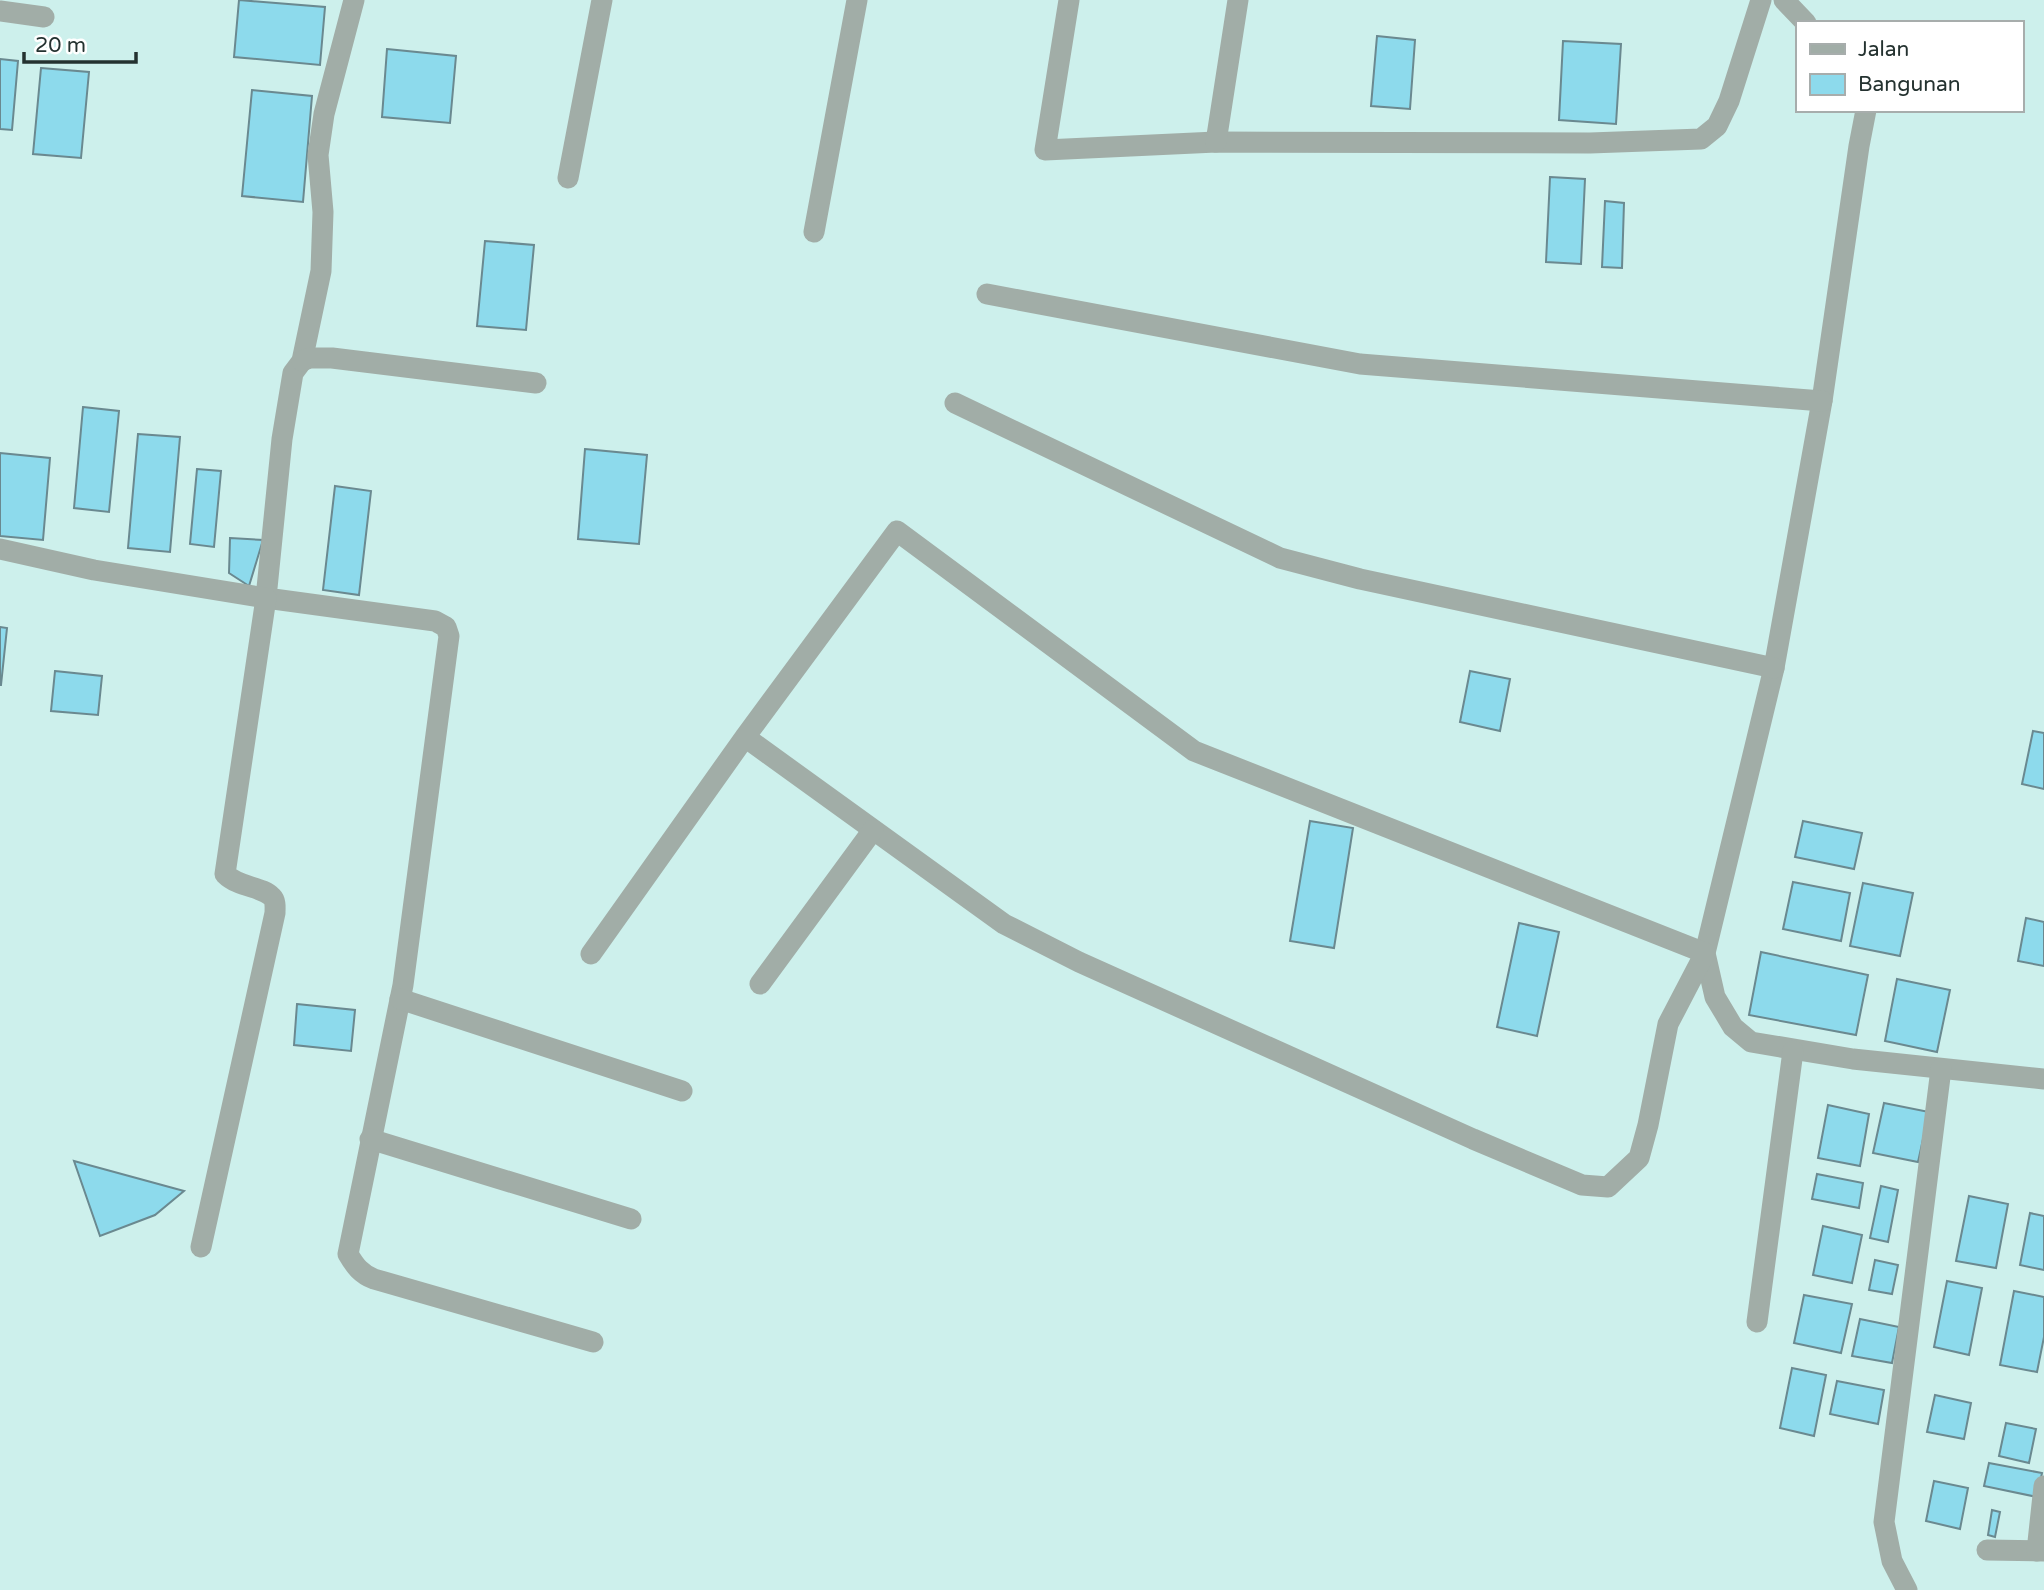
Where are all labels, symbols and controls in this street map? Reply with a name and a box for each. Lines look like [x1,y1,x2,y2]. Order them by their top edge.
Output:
scale bar [24,21,136,65]
legend [1796,21,2023,112]
text: 20 m [35,33,86,58]
text: Jalan [1858,37,1909,62]
text: Bangunan [1858,72,1961,97]

